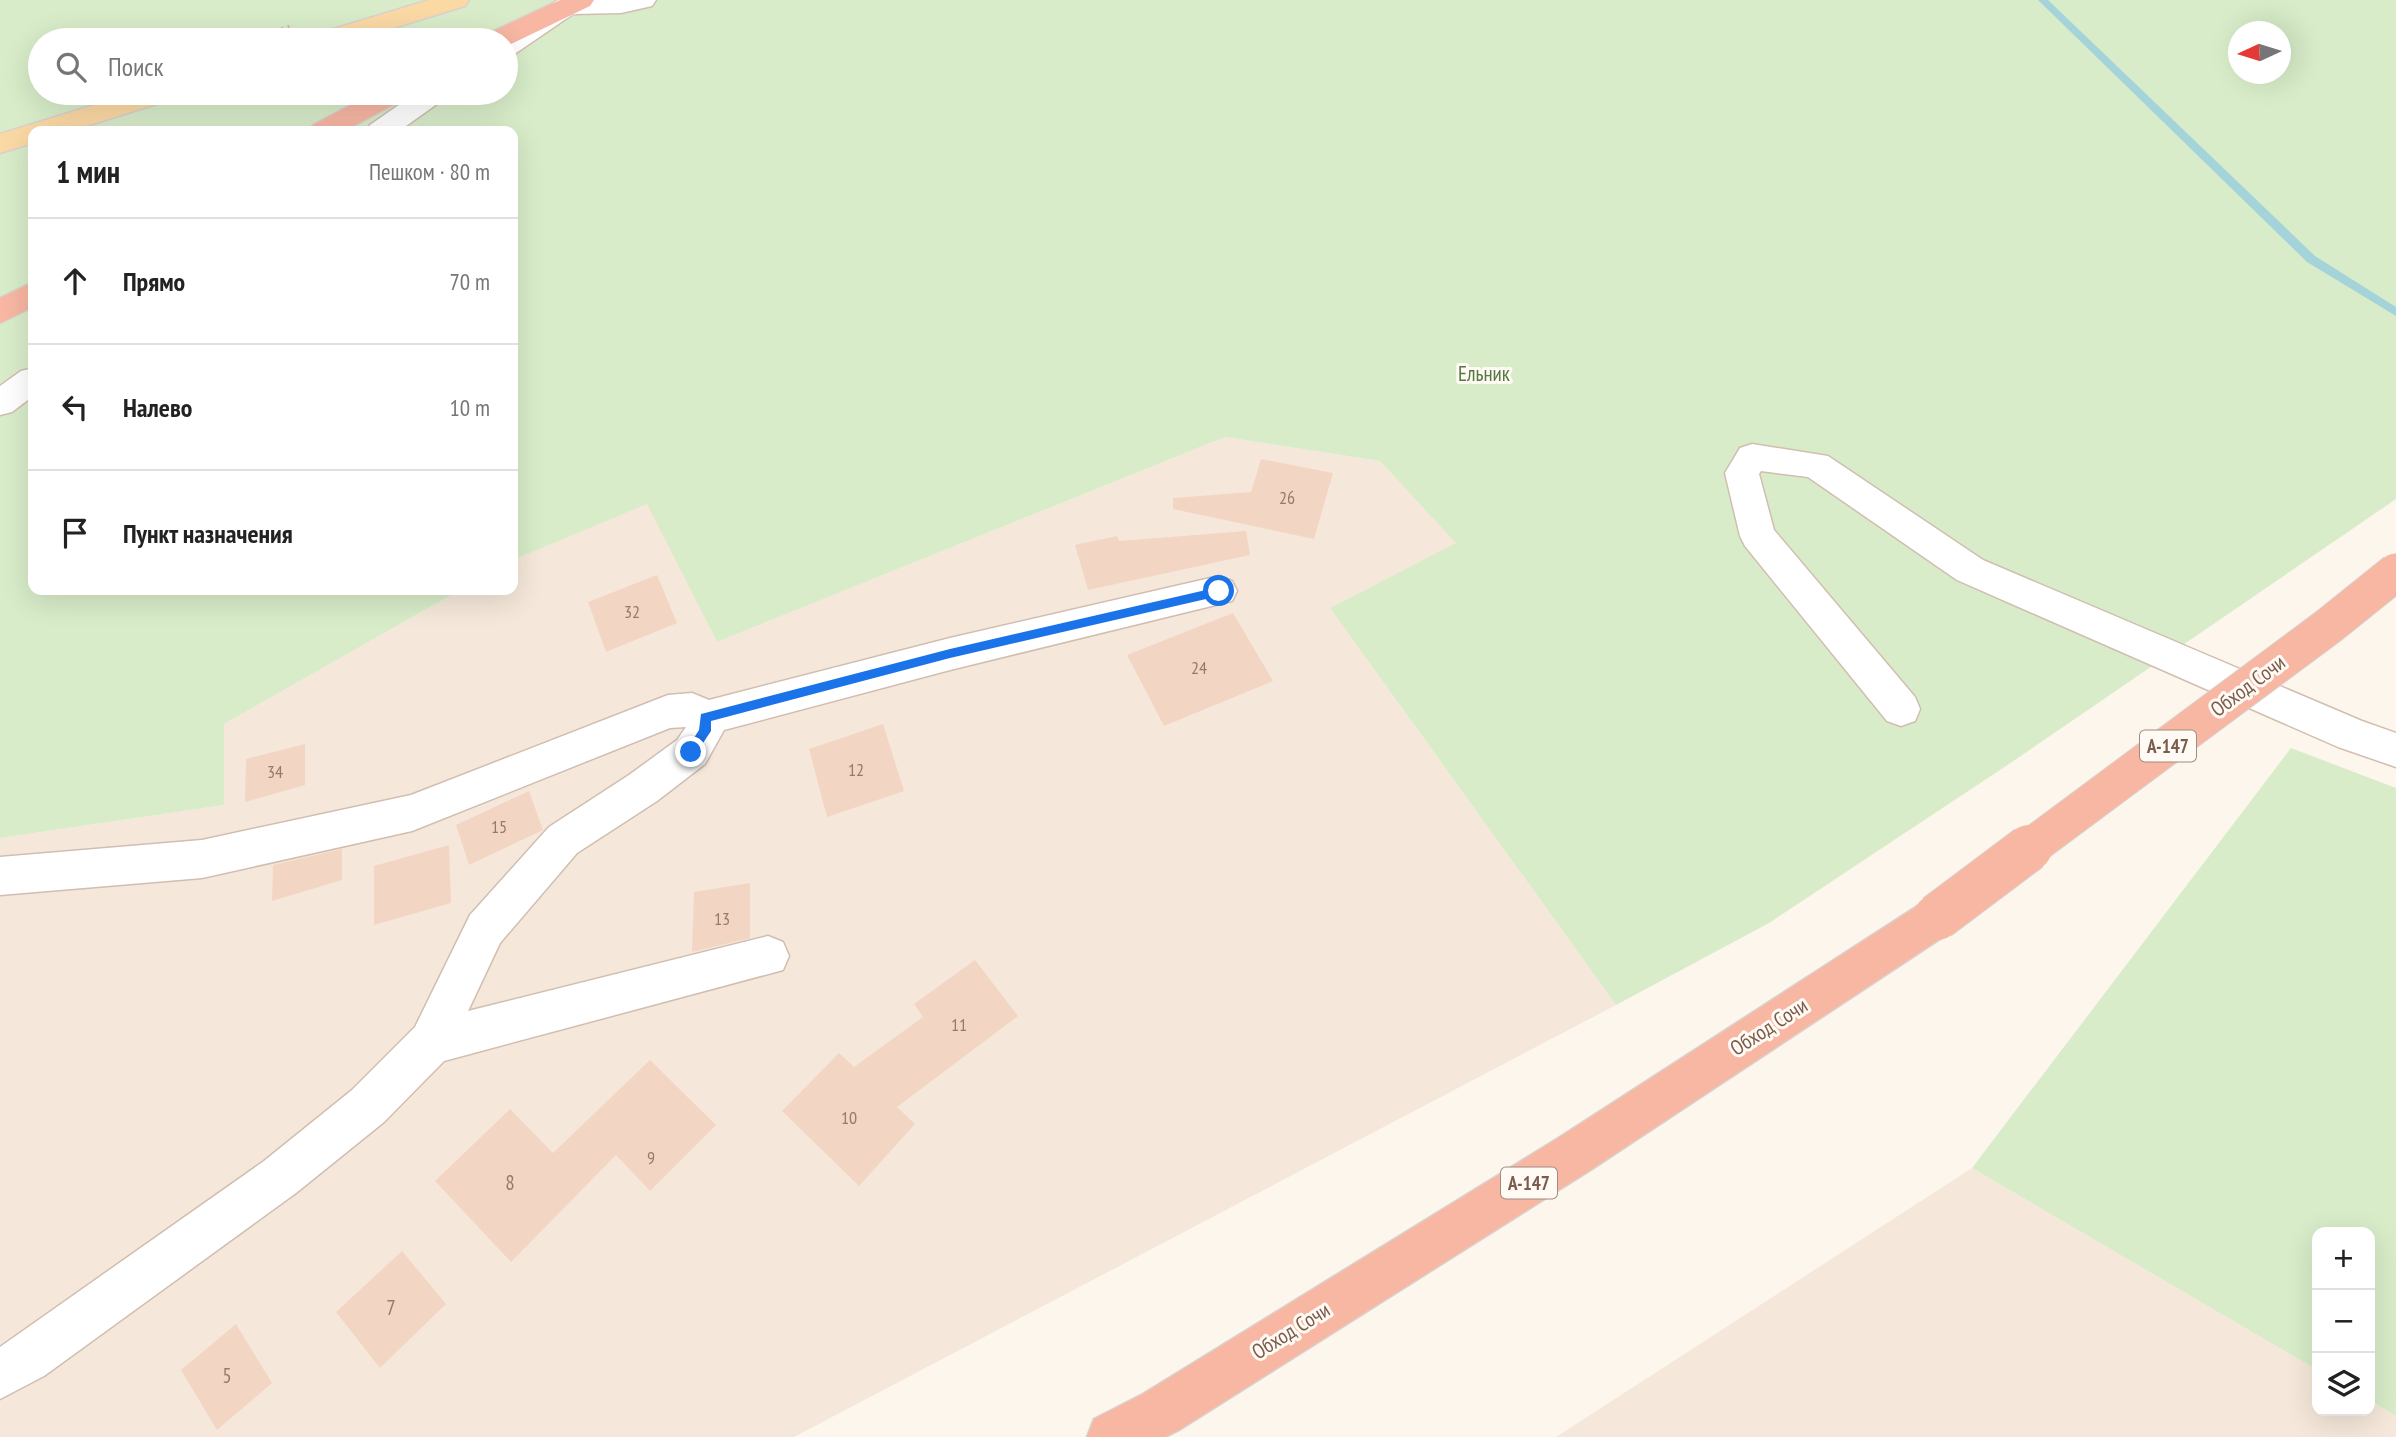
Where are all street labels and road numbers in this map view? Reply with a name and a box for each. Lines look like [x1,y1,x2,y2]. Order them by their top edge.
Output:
street label: Обход Сочи [2205,649,2291,723]
road number: А-147 [2140,730,2196,762]
street label: Обход Сочи [1725,992,1813,1062]
road number: А-147 [1501,1168,1557,1198]
street label: Обход Сочи [1247,1296,1335,1365]

